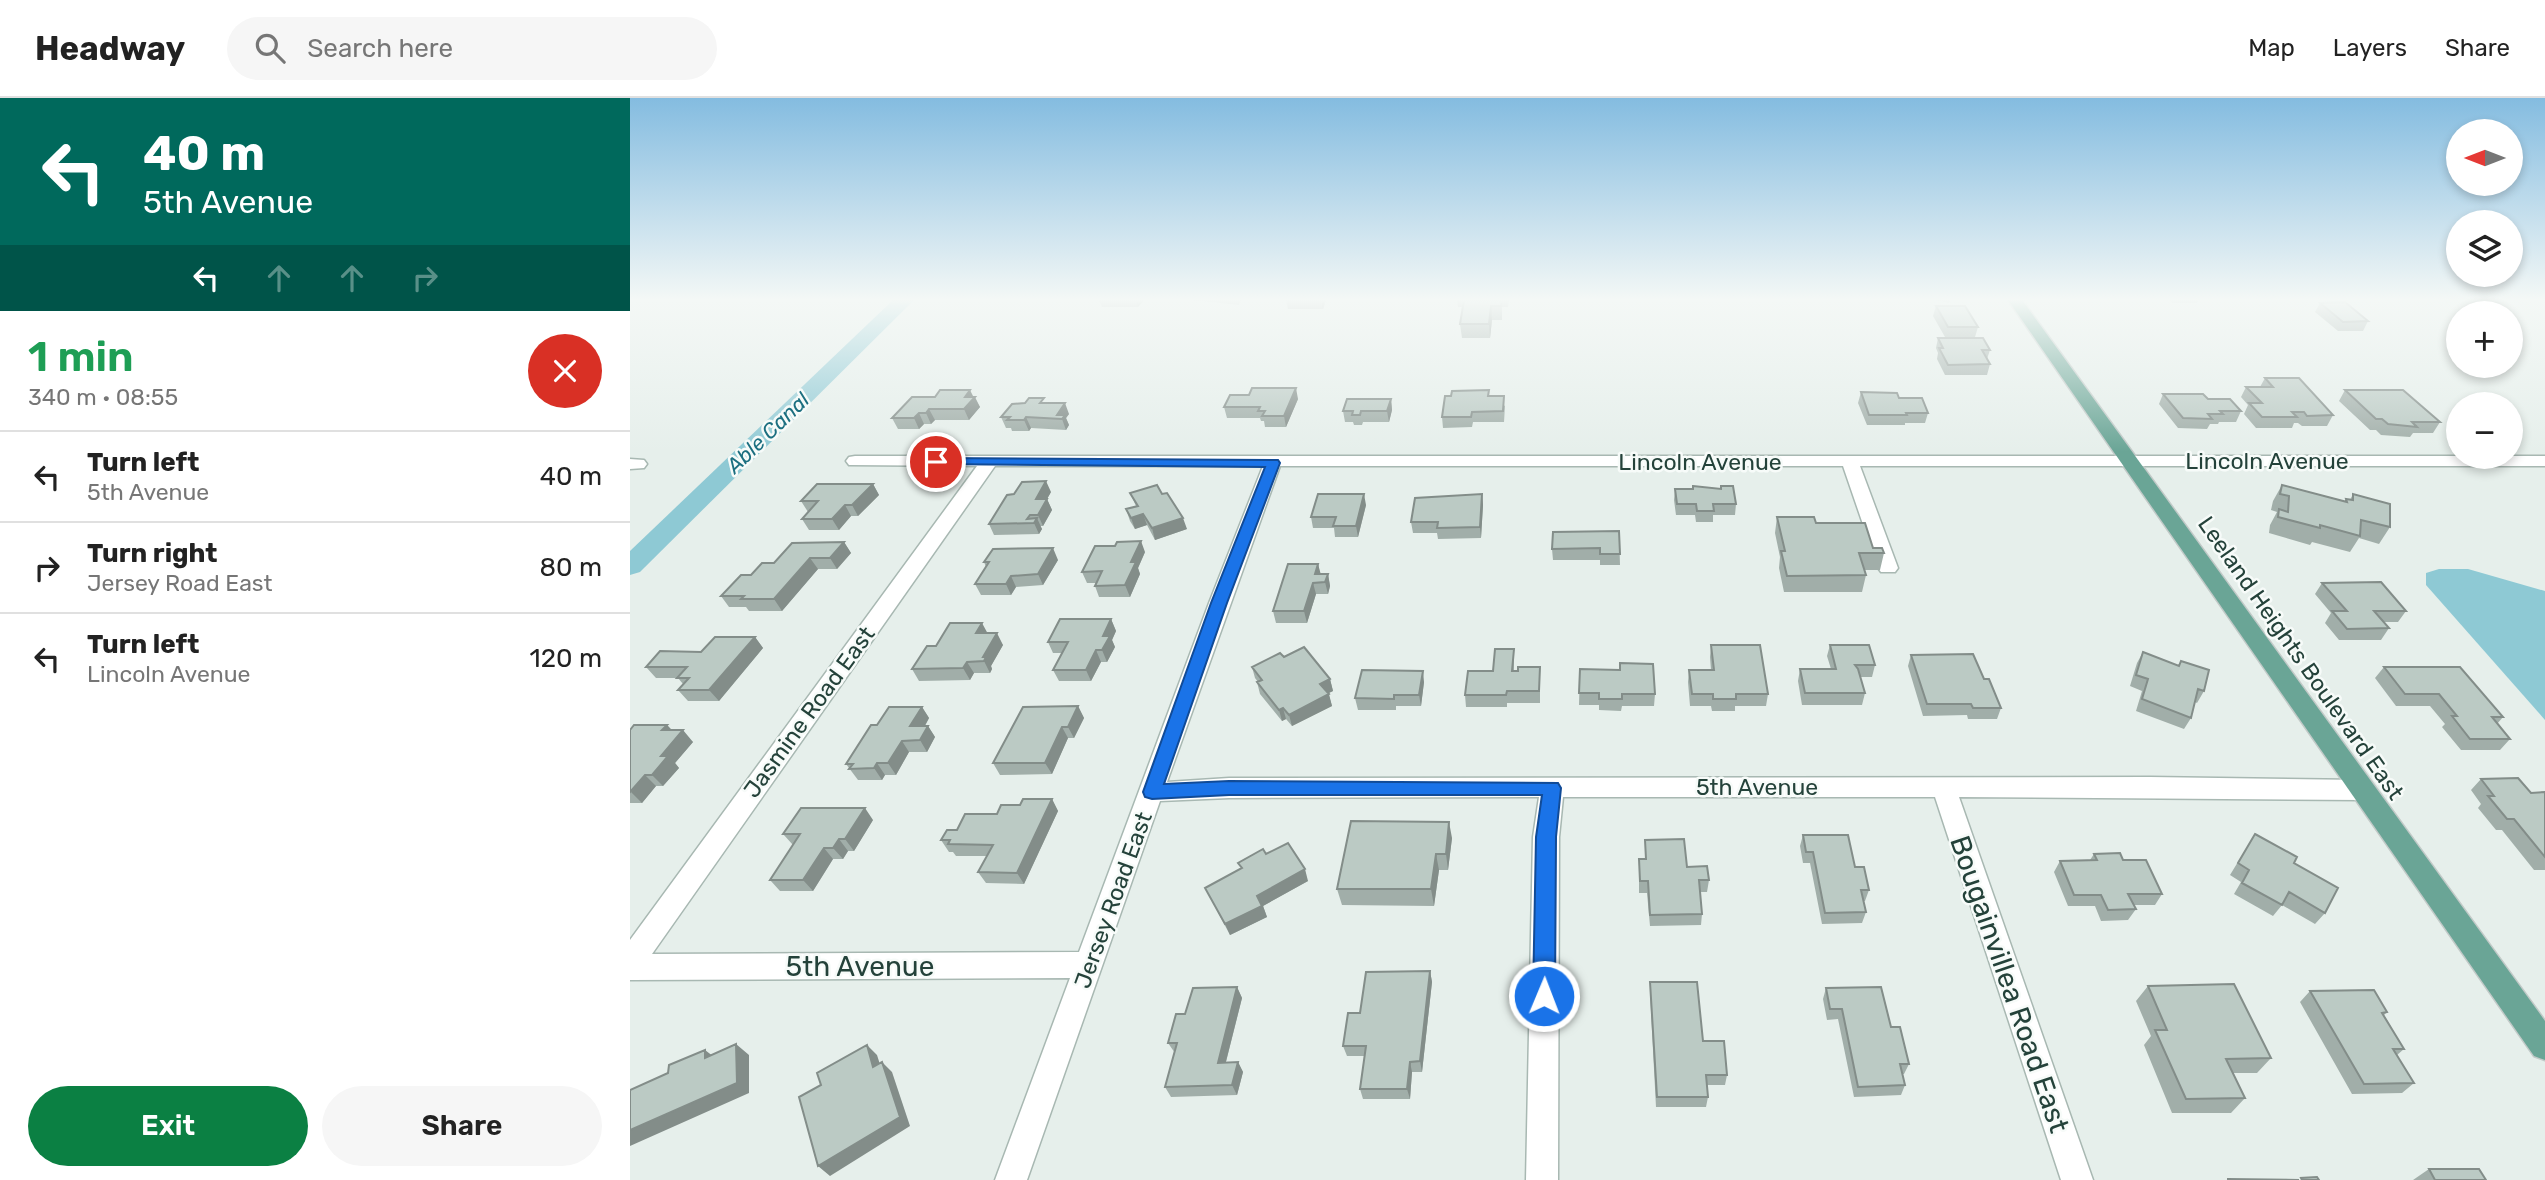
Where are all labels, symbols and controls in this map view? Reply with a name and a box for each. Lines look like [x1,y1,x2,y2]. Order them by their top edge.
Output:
search box [227,17,717,80]
text: Headway [35,29,185,68]
icon: search [251,29,289,67]
text: Search here [307,33,453,64]
text: Map [2248,34,2295,62]
text: Layers [2333,34,2407,62]
text: Share [2445,34,2510,62]
north arrow [2446,119,2524,196]
map controls [2446,119,2523,469]
text: 40 m [143,124,265,182]
icon: left [28,126,119,217]
text: 5th Avenue [143,183,313,221]
button: layers [2446,210,2523,287]
icon: left [187,259,225,297]
icon: ahead [260,259,298,297]
icon: ahead [333,259,371,297]
icon: right [406,259,444,297]
button: + [2446,301,2523,378]
text: 1 min [28,332,134,382]
button: close [528,334,602,408]
text: 340 m · 08:55 [28,383,178,411]
water label: Able Canal [720,387,815,479]
button: − [2446,392,2523,469]
pin [906,432,966,492]
icon: arrive [917,443,955,481]
text: Turn left [87,447,199,478]
street label: Lincoln Avenue [2185,447,2349,475]
street label: Lincoln Avenue [1618,448,1782,476]
icon: left [28,458,66,496]
text: 40 m [540,461,602,492]
text: 5th Avenue [87,478,209,506]
street label: Leeland Heights Boulevard East [2192,511,2410,805]
text: Turn right [87,538,217,569]
icon: right [28,549,66,587]
text: 80 m [539,552,602,583]
text: Jersey Road East [87,569,273,597]
street label: Jasmine Road East [737,621,881,803]
text: Turn left [87,629,199,660]
icon: left [28,640,66,678]
text: 120 m [530,643,602,674]
text: Lincoln Avenue [87,660,250,688]
street label: 5th Avenue [1696,773,1818,801]
street label: Jersey Road East [1068,808,1158,992]
street label: Bougainvillea Road East [1943,831,2076,1137]
street label: 5th Avenue [786,950,934,983]
position arrow [1507,959,1581,1033]
button: Exit [28,1086,308,1166]
button: Share [322,1086,602,1166]

